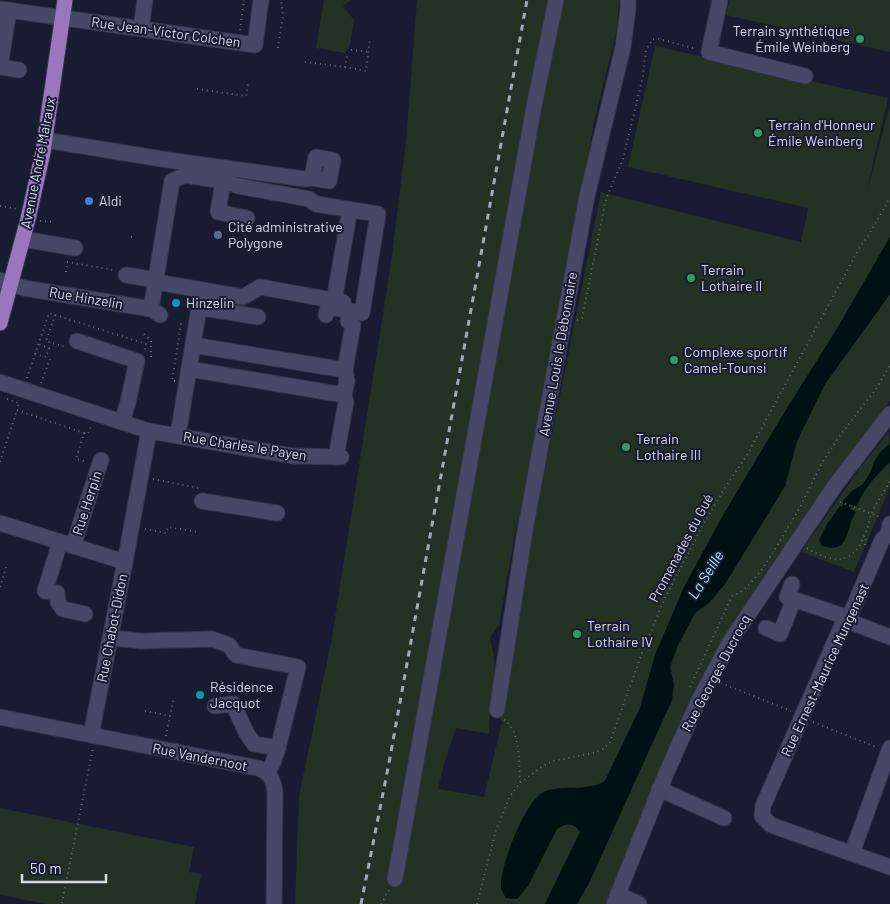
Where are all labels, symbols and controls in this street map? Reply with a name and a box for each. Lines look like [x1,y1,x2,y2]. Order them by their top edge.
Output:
street label: Rue Jean-Victor Colchen [90,13,242,50]
place label: Terrain synthétique Émile Weinberg [733,22,850,55]
marker: Terrain synthétique Émile Weinberg [854,33,866,45]
street label: Avenue André Malraux [16,96,59,230]
place label: Terrain d'Honneur Émile Weinberg [768,116,875,149]
marker: Terrain d'Honneur Émile Weinberg [752,127,764,139]
place label: Aldi [99,192,122,209]
marker: Aldi [83,195,95,207]
place label: Cité administrative Polygone [228,218,343,251]
marker: Cité administrative Polygone [212,229,224,241]
place label: Terrain Lothaire II [701,261,762,294]
street label: Avenue Louis le Débonnaire [535,270,580,437]
marker: Terrain Lothaire II [685,272,697,284]
street label: Rue Hinzelin [48,283,124,312]
place label: Hinzelin [186,294,234,311]
marker: Hinzelin [170,297,182,309]
place label: Complexe sportif Camel-Tounsi [684,343,788,376]
marker: Complexe sportif Camel-Tounsi [668,354,680,366]
street label: Rue Charles le Payen [182,427,308,464]
place label: Terrain Lothaire III [636,430,701,463]
marker: Terrain Lothaire III [620,441,632,453]
street label: Rue Herpin [68,468,105,537]
street label: Promenades du Gué [645,491,716,605]
water label: La Seille [683,547,727,602]
street label: Rue Chabot-Didon [93,572,130,684]
street label: Rue Ernest-Maurice Mungenast [777,580,872,759]
street label: Rue Georges Ducrocq [677,611,754,734]
place label: Terrain Lothaire IV [587,617,653,650]
marker: Terrain Lothaire IV [571,628,583,640]
place label: Résidence Jacquot [210,678,273,711]
marker: Résidence Jacquot [194,689,206,701]
street label: Rue Vandernoot [151,739,249,774]
scale bar [22,852,106,884]
text: 50 m [30,859,62,877]

